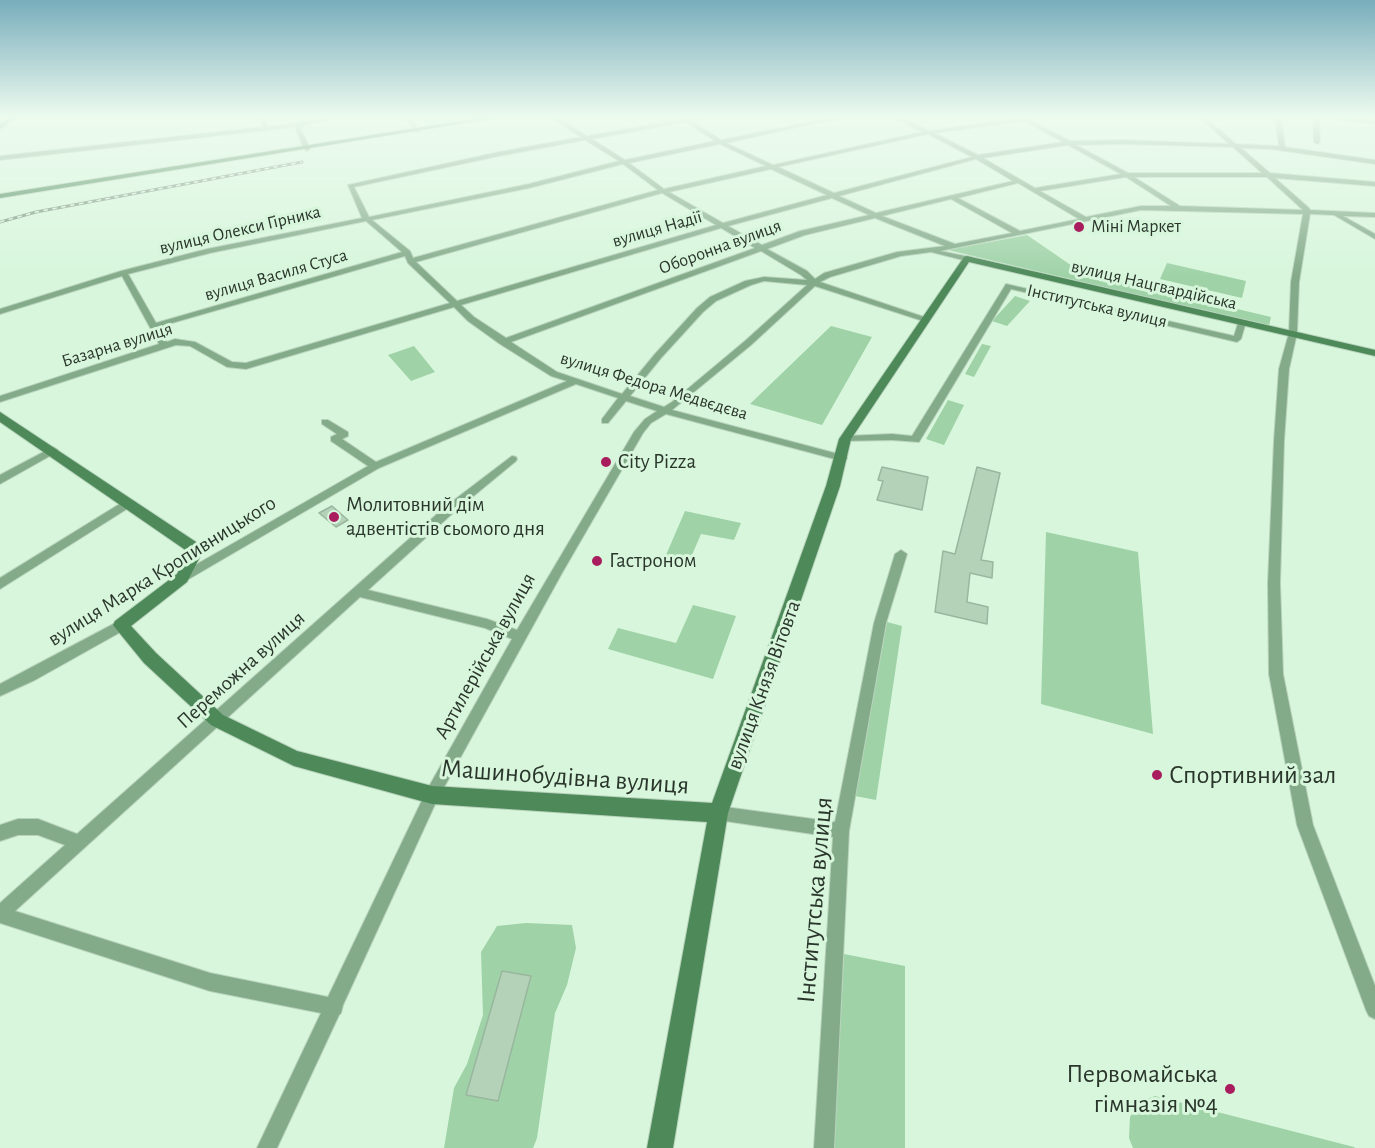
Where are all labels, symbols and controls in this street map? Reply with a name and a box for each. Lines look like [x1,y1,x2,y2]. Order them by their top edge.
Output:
street label: вулиця Олекси Гірника [157,201,323,259]
street label: вулиця Надії [610,206,704,252]
street label: Оборонна вулиця [656,215,784,279]
place label: Міні Маркет [1091,216,1181,238]
marker: Міні Маркет [1072,220,1086,234]
street label: вулиця Василя Стуса [202,244,350,306]
street label: вулиця Нацгвардійська [1069,255,1239,315]
street label: Інститутська вулиця [1025,279,1169,333]
street label: Базарна вулиця [59,318,175,372]
street label: вулиця Федора Медвєдєва [558,347,750,425]
place label: City Pizza [618,449,696,475]
marker: City Pizza [599,455,613,469]
street label: вулиця Марка Кропивницького [43,490,281,652]
place label: Молитовний дім адвентістів сьомого дня [346,492,545,542]
marker: Молитовний дім адвентістів сьомого дня [327,510,341,524]
place label: Гастроном [609,548,697,574]
marker: Гастроном [590,554,604,568]
street label: Артилерійська вулиця [429,569,541,743]
street label: вулиця Князя Вітовта [722,597,806,773]
street label: Переможна вулиця [172,606,310,734]
street label: Машинобудівна вулиця [440,753,690,801]
place label: Спортивний зал [1169,759,1336,791]
marker: Спортивний зал [1150,768,1164,782]
street label: Інститутська вулиця [790,796,840,1004]
place label: Первомайська гімназія №4 [1066,1058,1218,1120]
marker: Первомайська гімназія №4 [1223,1082,1237,1096]

